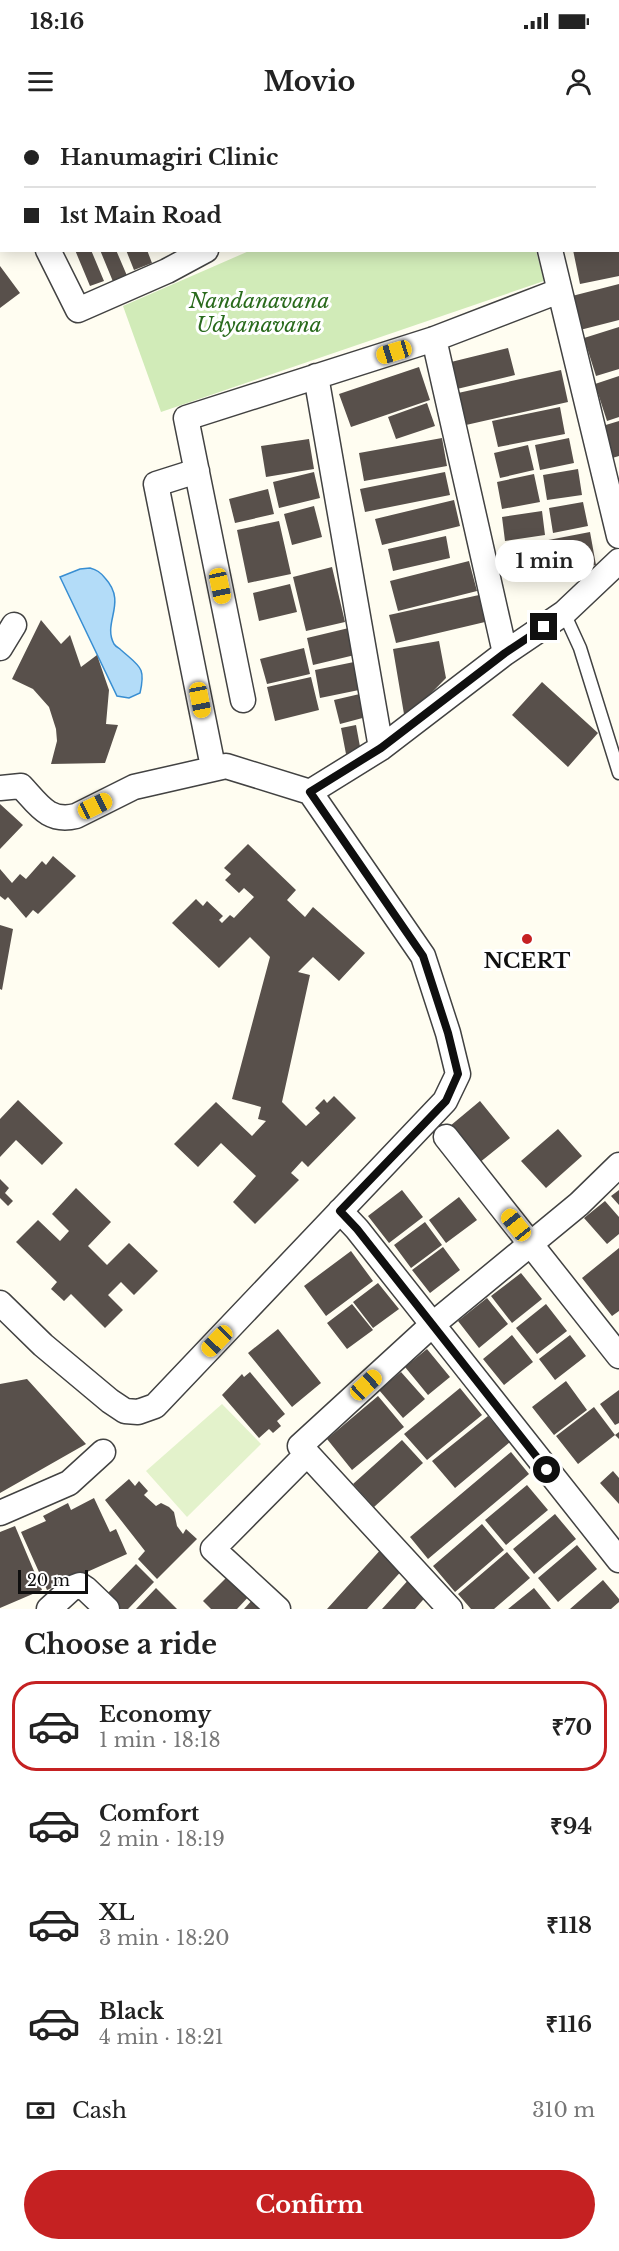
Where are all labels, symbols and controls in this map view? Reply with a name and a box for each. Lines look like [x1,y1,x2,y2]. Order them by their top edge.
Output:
text: 18:16 [30,8,84,35]
icon: menu [24,65,57,98]
text: Movio [264,65,355,98]
icon: person [562,65,595,98]
text: Hanumagiri Clinic [60,144,278,171]
text: 1st Main Road [60,202,222,229]
park label: Nandanavana Udyanavana [188,288,329,338]
car [374,338,414,366]
callout: 1 min [494,540,594,582]
text: 1 min [516,549,573,573]
car [207,567,233,605]
route end [530,613,557,640]
car [188,681,212,719]
car [75,790,115,822]
marker: NCERT [520,932,534,946]
place label: NCERT [484,948,571,974]
car [498,1205,534,1245]
car [198,1322,236,1360]
car [347,1366,385,1404]
route start [533,1456,560,1483]
scale bar [18,1567,88,1594]
text: 20 m [27,1570,70,1590]
text: Choose a ride [24,1628,217,1661]
icon: car [27,1699,81,1753]
text: Economy [99,1701,211,1728]
text: ₹70 [551,1714,592,1741]
text: 1 min · 18:18 [99,1728,221,1752]
icon: car [27,1798,81,1852]
text: Comfort [99,1800,199,1827]
text: ₹94 [550,1813,592,1840]
text: 2 min · 18:19 [99,1827,225,1851]
icon: car [27,1897,81,1951]
text: XL [99,1899,134,1926]
text: ₹118 [546,1912,592,1939]
text: 3 min · 18:20 [99,1926,230,1950]
icon: car [27,1996,81,2050]
text: Black [99,1998,164,2025]
text: ₹116 [545,2011,592,2038]
text: 4 min · 18:21 [99,2025,224,2049]
icon: cash [24,2094,57,2127]
text: Cash [72,2097,127,2124]
text: 310 m [532,2098,595,2122]
button: Confirm [24,2170,595,2239]

